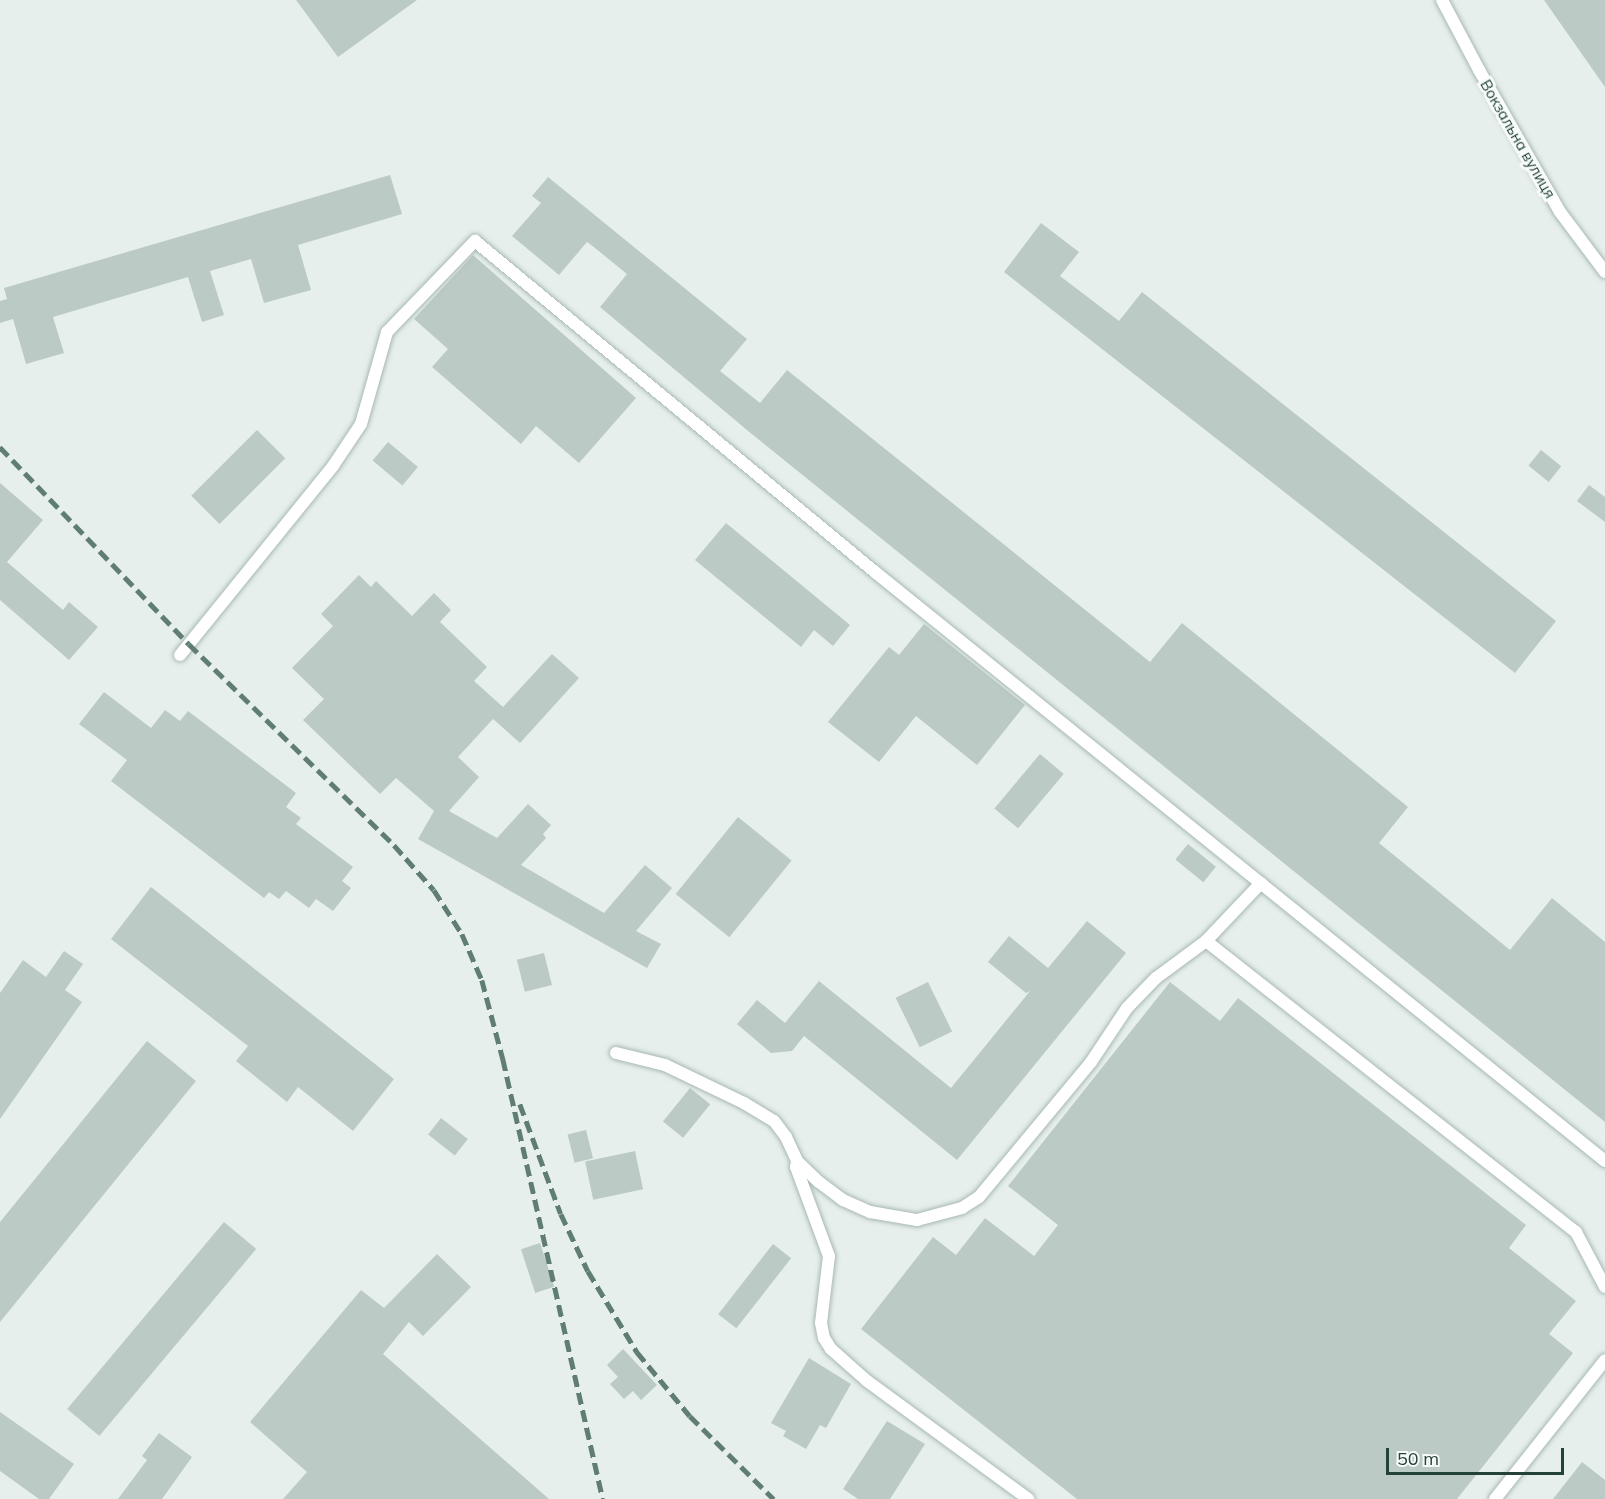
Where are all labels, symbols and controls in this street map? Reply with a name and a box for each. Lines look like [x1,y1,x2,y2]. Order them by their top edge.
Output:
street label: Вокзальна вулиця [1477,76,1559,202]
scale bar [1389,1436,1568,1474]
text: 50 m [1397,1447,1439,1470]

